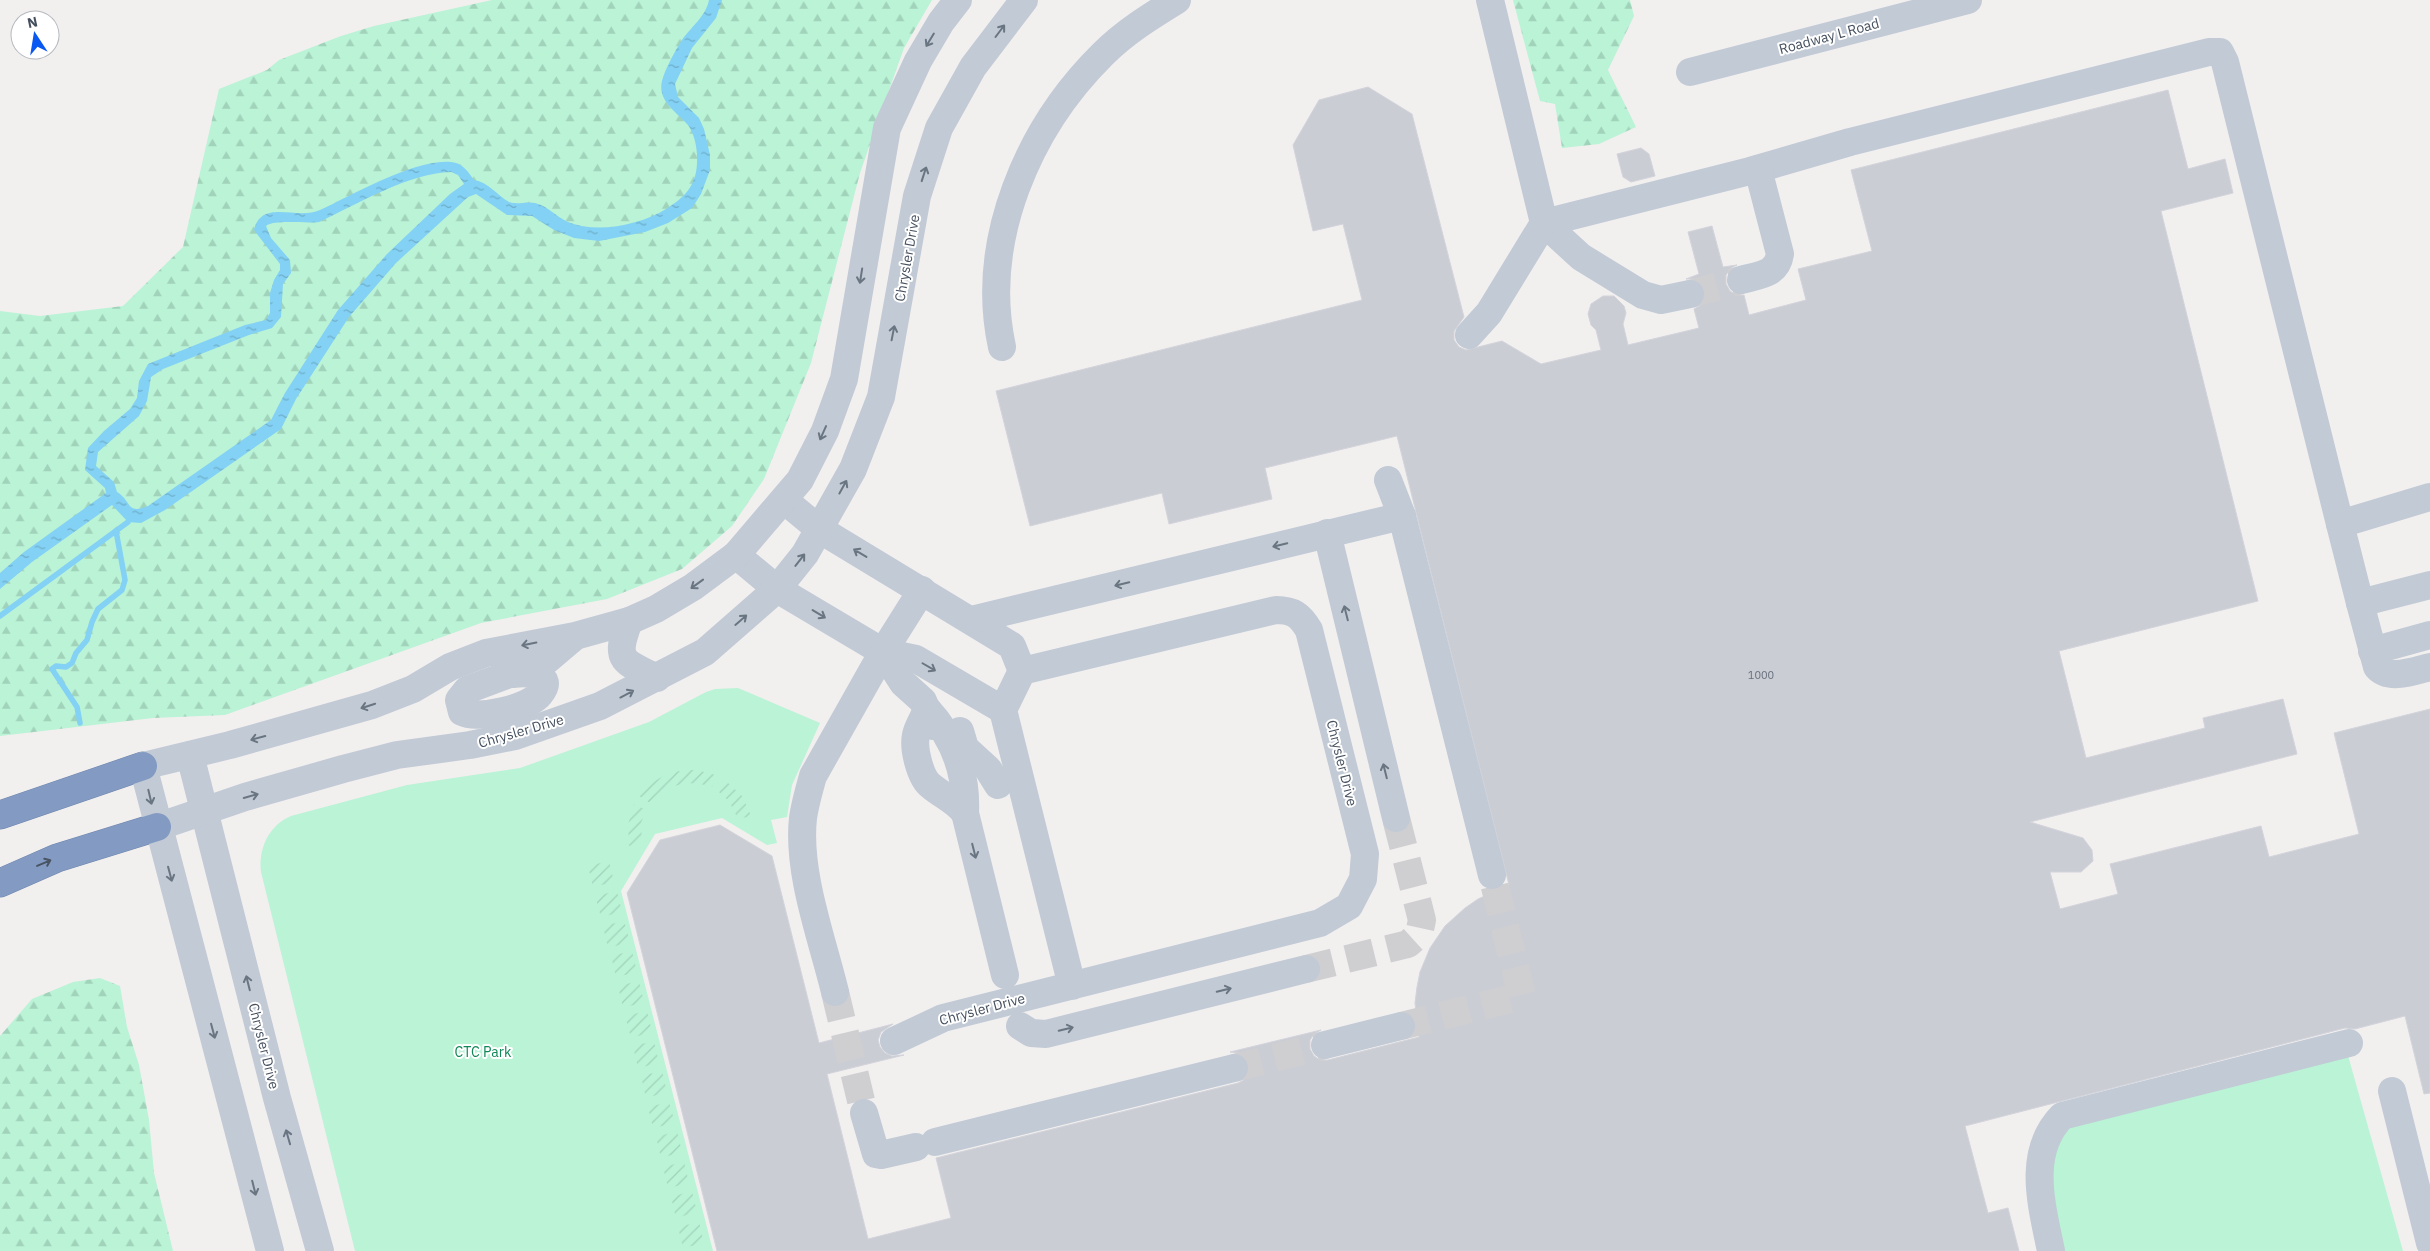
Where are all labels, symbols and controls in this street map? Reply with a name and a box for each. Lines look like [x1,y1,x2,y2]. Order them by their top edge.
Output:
north arrow [10,10,60,60]
text: N [25,12,39,32]
street label: Roadway L Road [1777,14,1881,58]
one-way arrow [995,24,1005,38]
one-way arrow [925,33,935,47]
one-way arrow [920,166,930,182]
street label: Chrysler Drive [890,213,924,303]
one-way arrow [855,268,865,284]
one-way arrow [889,325,899,341]
one-way arrow [818,425,828,440]
one-way arrow [838,479,848,494]
one-way arrow [1272,541,1288,550]
one-way arrow [853,548,868,558]
one-way arrow [794,554,805,567]
one-way arrow [690,579,704,589]
one-way arrow [1114,580,1130,589]
one-way arrow [1341,605,1350,621]
one-way arrow [812,610,826,620]
one-way arrow [735,615,748,626]
one-way arrow [521,640,537,650]
one-way arrow [921,662,935,672]
house number: 1000 [1748,668,1774,682]
one-way arrow [619,689,634,699]
one-way arrow [360,702,376,712]
street label: Chrysler Drive [476,710,566,752]
street label: Chrysler Drive [1323,718,1361,808]
one-way arrow [250,734,266,743]
one-way arrow [1380,763,1389,779]
one-way arrow [146,788,155,804]
one-way arrow [243,790,259,800]
one-way arrow [970,843,979,859]
one-way arrow [36,858,51,868]
one-way arrow [166,866,175,882]
one-way arrow [243,975,252,991]
one-way arrow [1215,984,1231,994]
street label: Chrysler Drive [937,989,1027,1029]
street label: Chrysler Drive [245,1001,283,1091]
one-way arrow [208,1023,218,1039]
one-way arrow [1057,1024,1073,1033]
park label: CTC Park [455,1043,512,1061]
one-way arrow [283,1129,293,1145]
one-way arrow [250,1180,259,1196]

